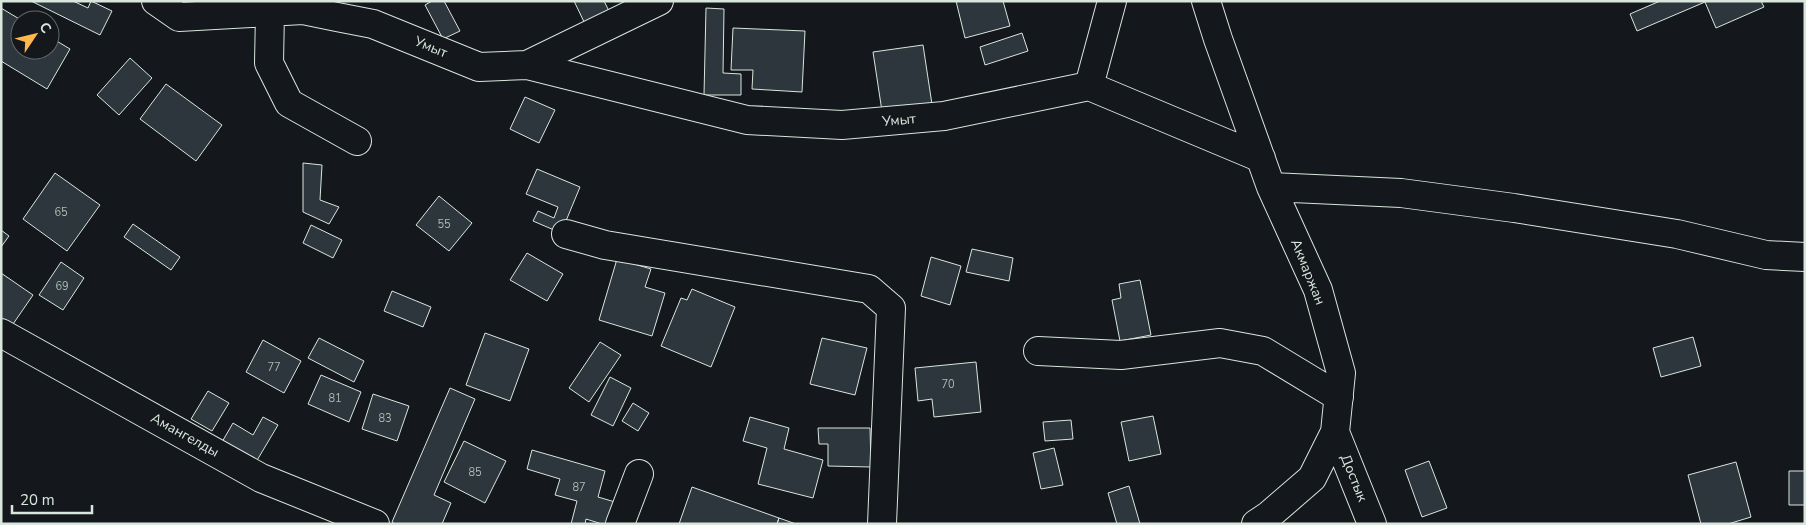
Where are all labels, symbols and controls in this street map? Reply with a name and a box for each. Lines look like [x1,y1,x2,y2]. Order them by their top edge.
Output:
north arrow [10,10,60,60]
text: С [35,18,56,38]
street label: Умыт [411,31,451,62]
street label: Умыт [880,109,918,131]
house number: 65 [54,205,68,220]
house number: 55 [437,217,451,232]
street label: Акмаржан [1286,236,1330,308]
house number: 69 [55,279,69,294]
house number: 77 [267,360,281,375]
house number: 70 [941,377,955,392]
house number: 81 [328,391,342,406]
street label: Амангелды [147,408,223,462]
house number: 83 [378,411,392,426]
street label: Достык [1336,452,1372,505]
house number: 85 [468,465,482,480]
house number: 87 [572,480,586,495]
scale bar [12,482,92,514]
text: 20 m [20,490,55,510]

